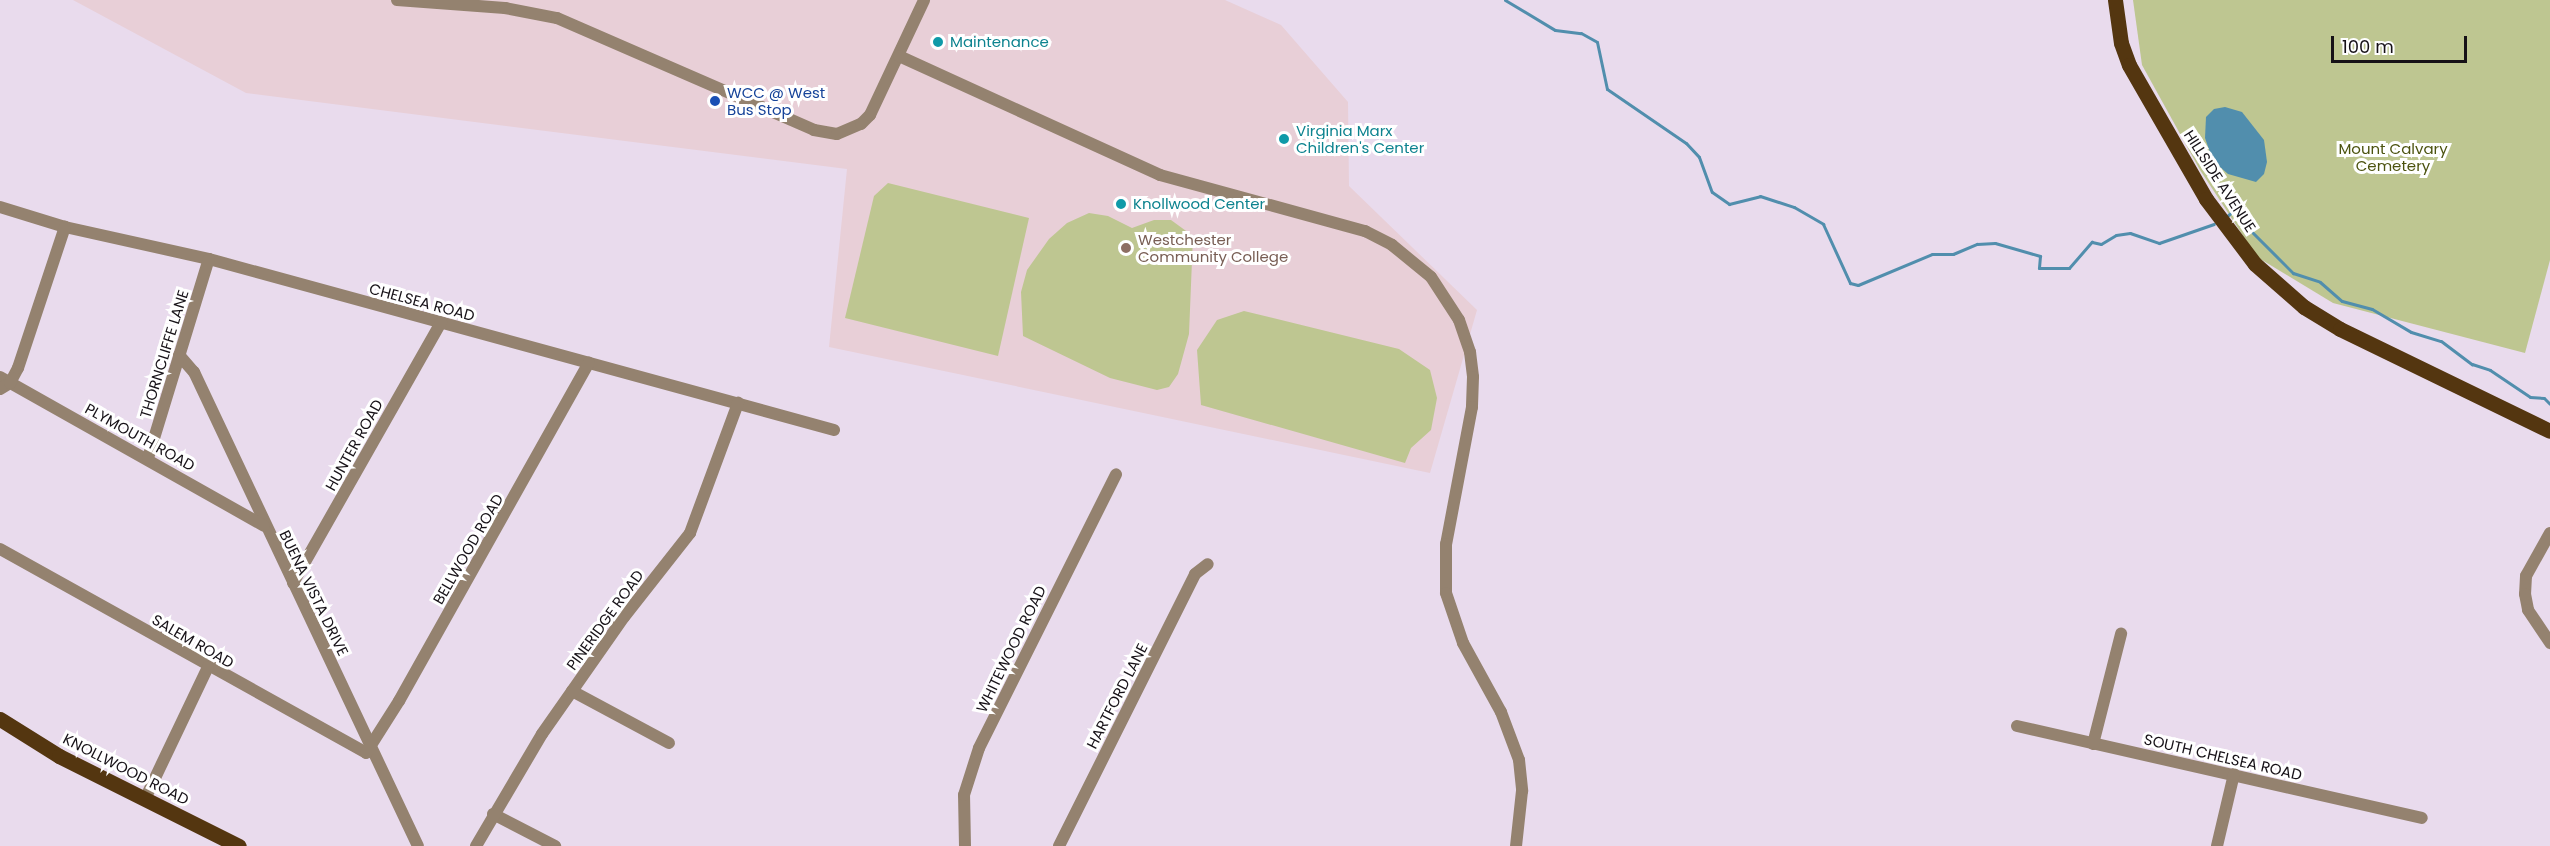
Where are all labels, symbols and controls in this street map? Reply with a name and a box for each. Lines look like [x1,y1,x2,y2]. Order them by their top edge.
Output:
scale bar [2334,24,2470,62]
place label: Maintenance [950,33,1049,51]
text: 100 m [2342,34,2394,59]
marker: Maintenance [931,35,945,49]
place label: WCC @ West Bus Stop [727,83,825,118]
marker: WCC @ West Bus Stop [708,94,722,108]
place label: Virginia Marx Children's Center [1296,121,1424,156]
street label: HILLSIDE AVENUE [2180,127,2260,235]
marker: Virginia Marx Children's Center [1277,132,1291,146]
park label: Mount Calvary Cemetery [2338,139,2448,174]
place label: Knollwood Center [1133,195,1265,213]
marker: Knollwood Center [1114,197,1128,211]
place label: Westchester Community College [1138,230,1288,265]
marker: Westchester Community College [1119,241,1133,255]
street label: CHELSEA ROAD [367,279,477,325]
street label: THORNCLIFFE LANE [136,288,192,420]
street label: HUNTER ROAD [321,396,387,494]
street label: PLYMOUTH ROAD [82,399,198,475]
street label: BELLWOOD ROAD [429,491,507,607]
street label: BUENA VISTA DRIVE [276,527,352,659]
street label: PINERIDGE ROAD [563,567,647,673]
street label: WHITEWOOD ROAD [972,583,1050,715]
street label: SALEM ROAD [149,610,237,672]
street label: HARTFORD LANE [1083,640,1151,752]
street label: KNOLLWOOD ROAD [60,729,192,809]
street label: SOUTH CHELSEA ROAD [2142,730,2304,784]

